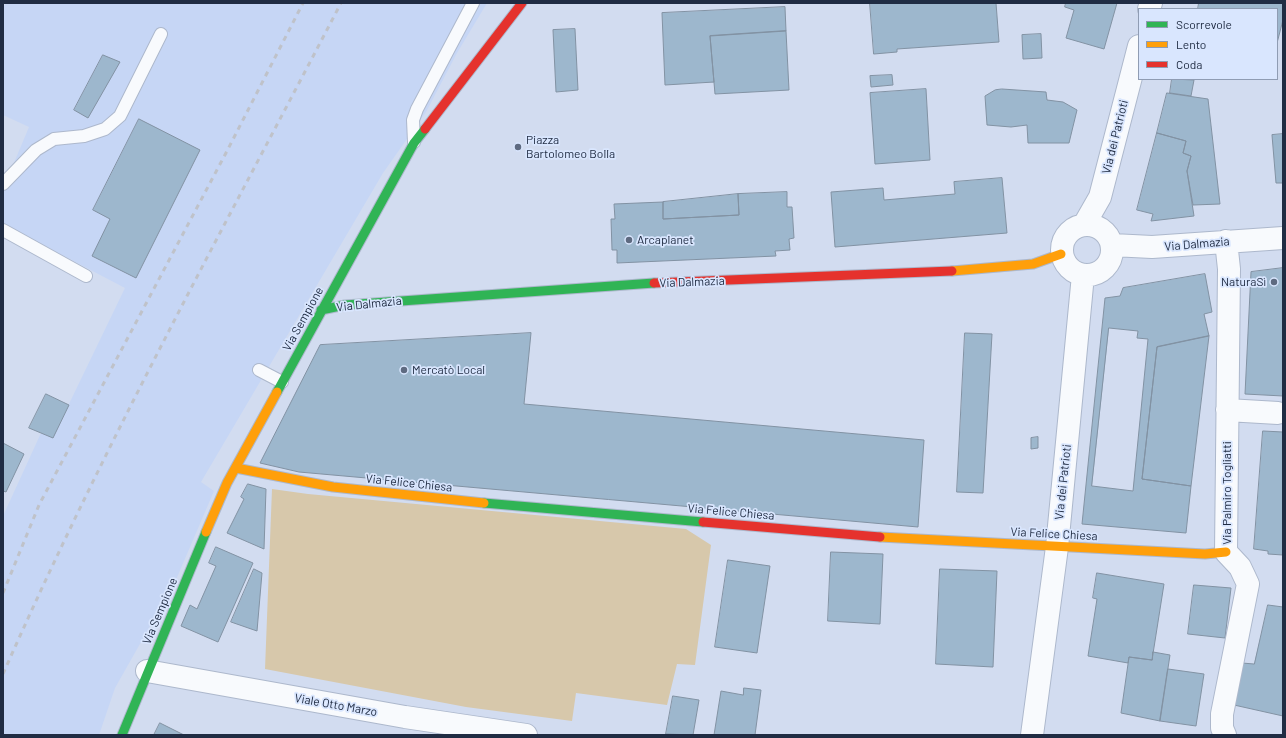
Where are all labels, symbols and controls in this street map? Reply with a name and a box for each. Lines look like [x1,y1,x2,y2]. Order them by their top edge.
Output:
legend [1138,8,1278,80]
text: Scorrevole [1176,17,1232,31]
text: Lento [1176,37,1206,51]
text: Coda [1176,57,1203,71]
street label: Via dei Patrioti [1099,98,1131,176]
place label: Piazza Bartolomeo Bolla [526,133,615,161]
marker: Piazza Bartolomeo Bolla [513,142,523,152]
place label: Arcaplanet [637,233,694,247]
street label: Via Dalmazia [1164,234,1230,254]
marker: Arcaplanet [624,235,634,245]
street label: Via Dalmazia [659,274,725,290]
place label: NaturaSì [1221,275,1266,289]
marker: NaturaSì [1269,277,1279,287]
street label: Via Sempione [279,284,327,354]
street label: Via Dalmazia [336,293,402,315]
place label: Mercatò Local [412,363,485,377]
marker: Mercatò Local [399,365,409,375]
street label: Via Palmiro Togliatti [1220,441,1234,545]
street label: Via dei Patrioti [1052,443,1074,521]
street label: Via Felice Chiesa [365,471,453,495]
street label: Via Felice Chiesa [687,501,775,523]
street label: Via Felice Chiesa [1010,525,1098,543]
street label: Via Sempione [140,576,180,646]
street label: Viale Otto Marzo [294,691,378,719]

